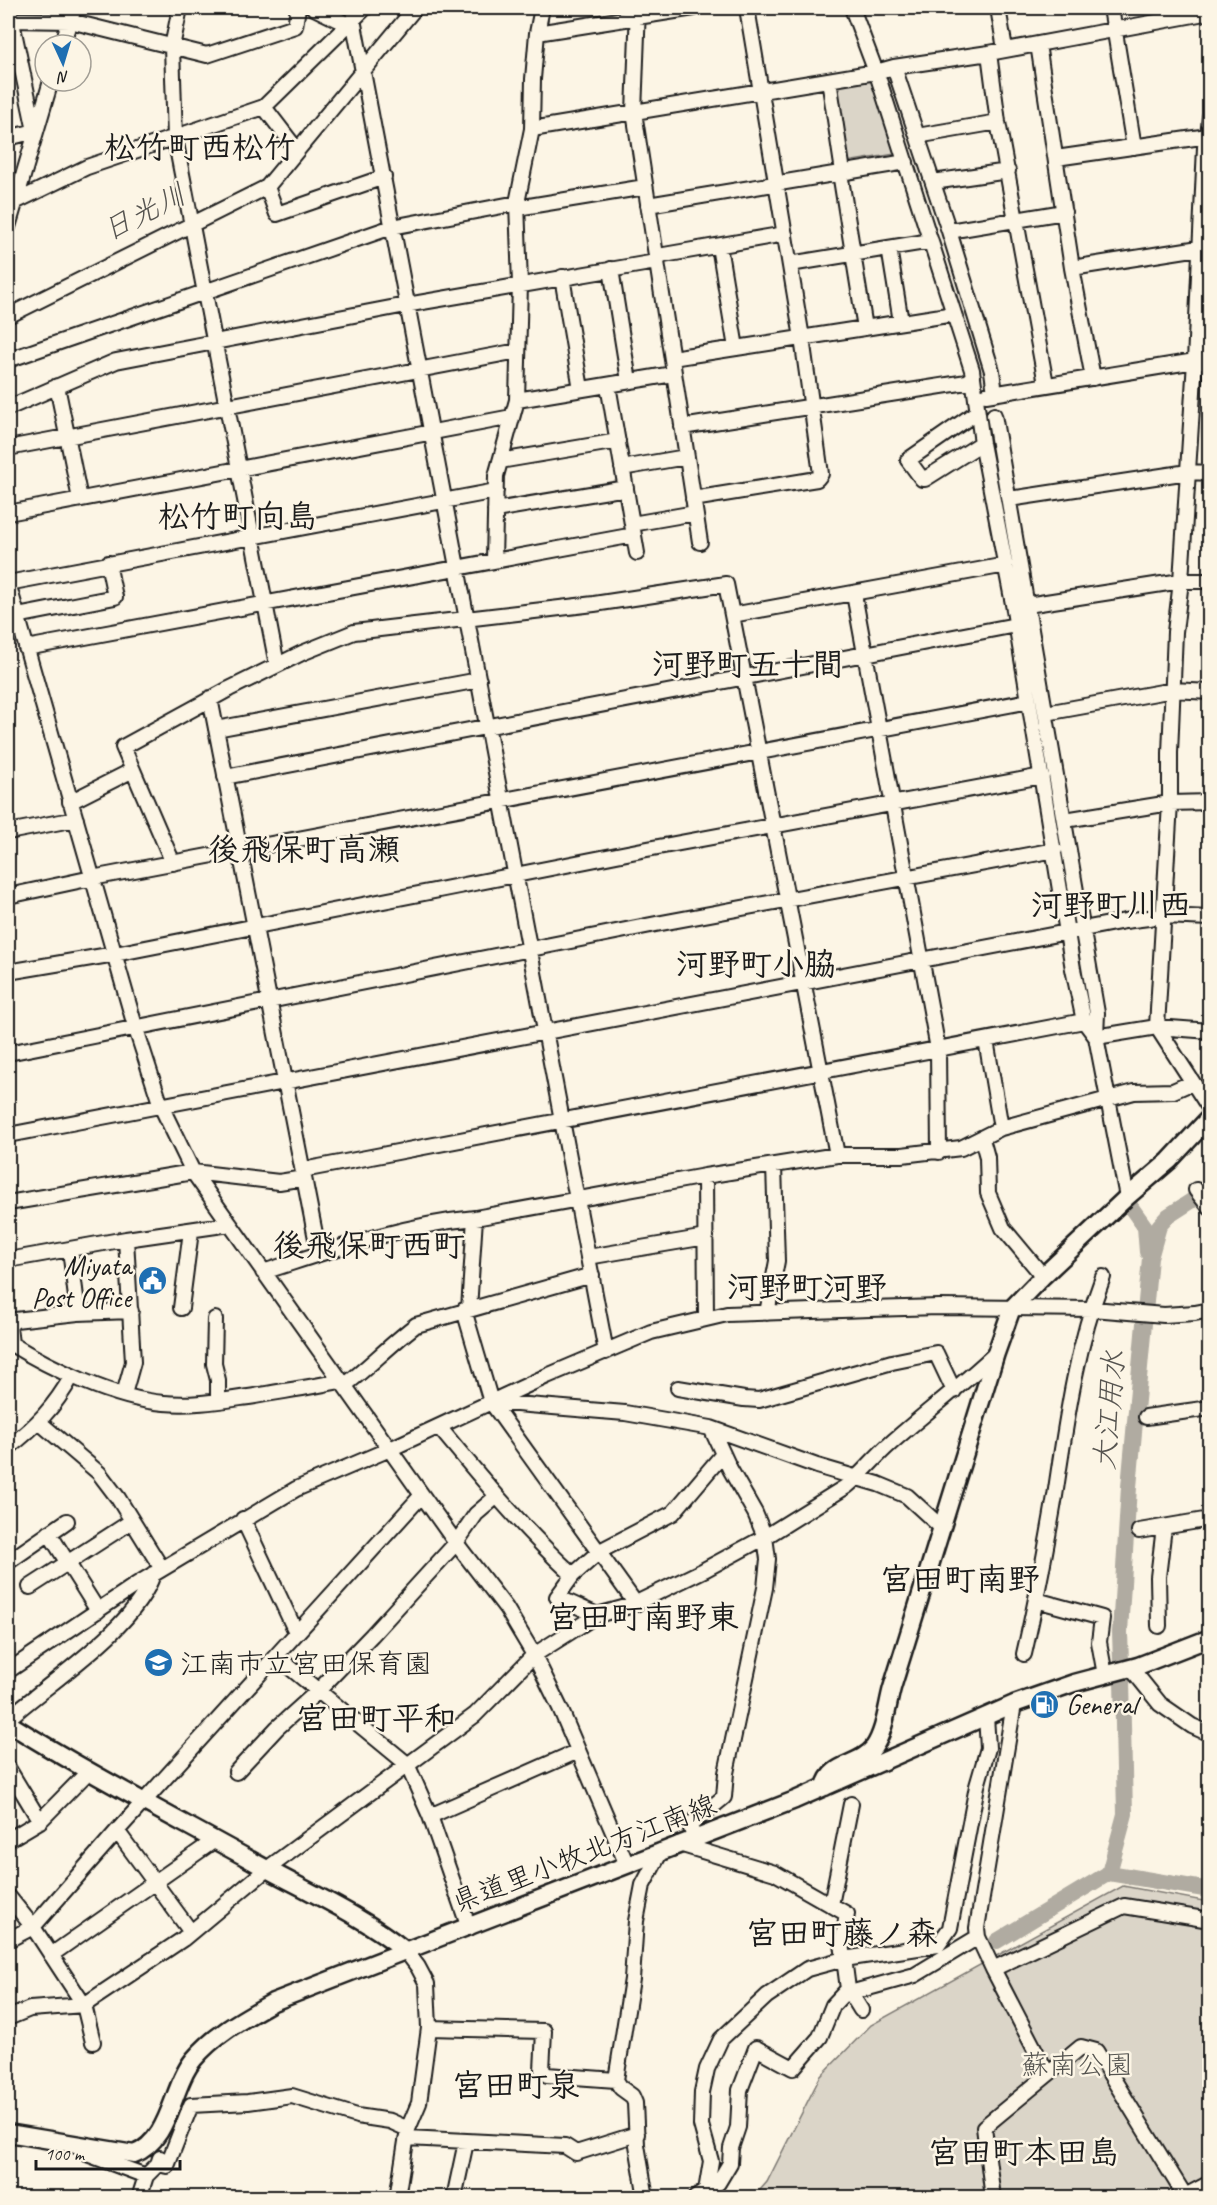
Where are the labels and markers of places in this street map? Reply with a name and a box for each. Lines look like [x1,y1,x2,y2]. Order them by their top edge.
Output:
place label: Miyata Post Office [32,1248,134,1315]
public building icon: Miyata Post Office [136,1265,168,1297]
place label: 江南市立宮田保育園 [180,1646,432,1681]
school or university icon: 江南市立宮田保育園 [143,1647,175,1679]
place label: General [1066,1687,1142,1722]
fuel station icon: General [1029,1688,1061,1720]

